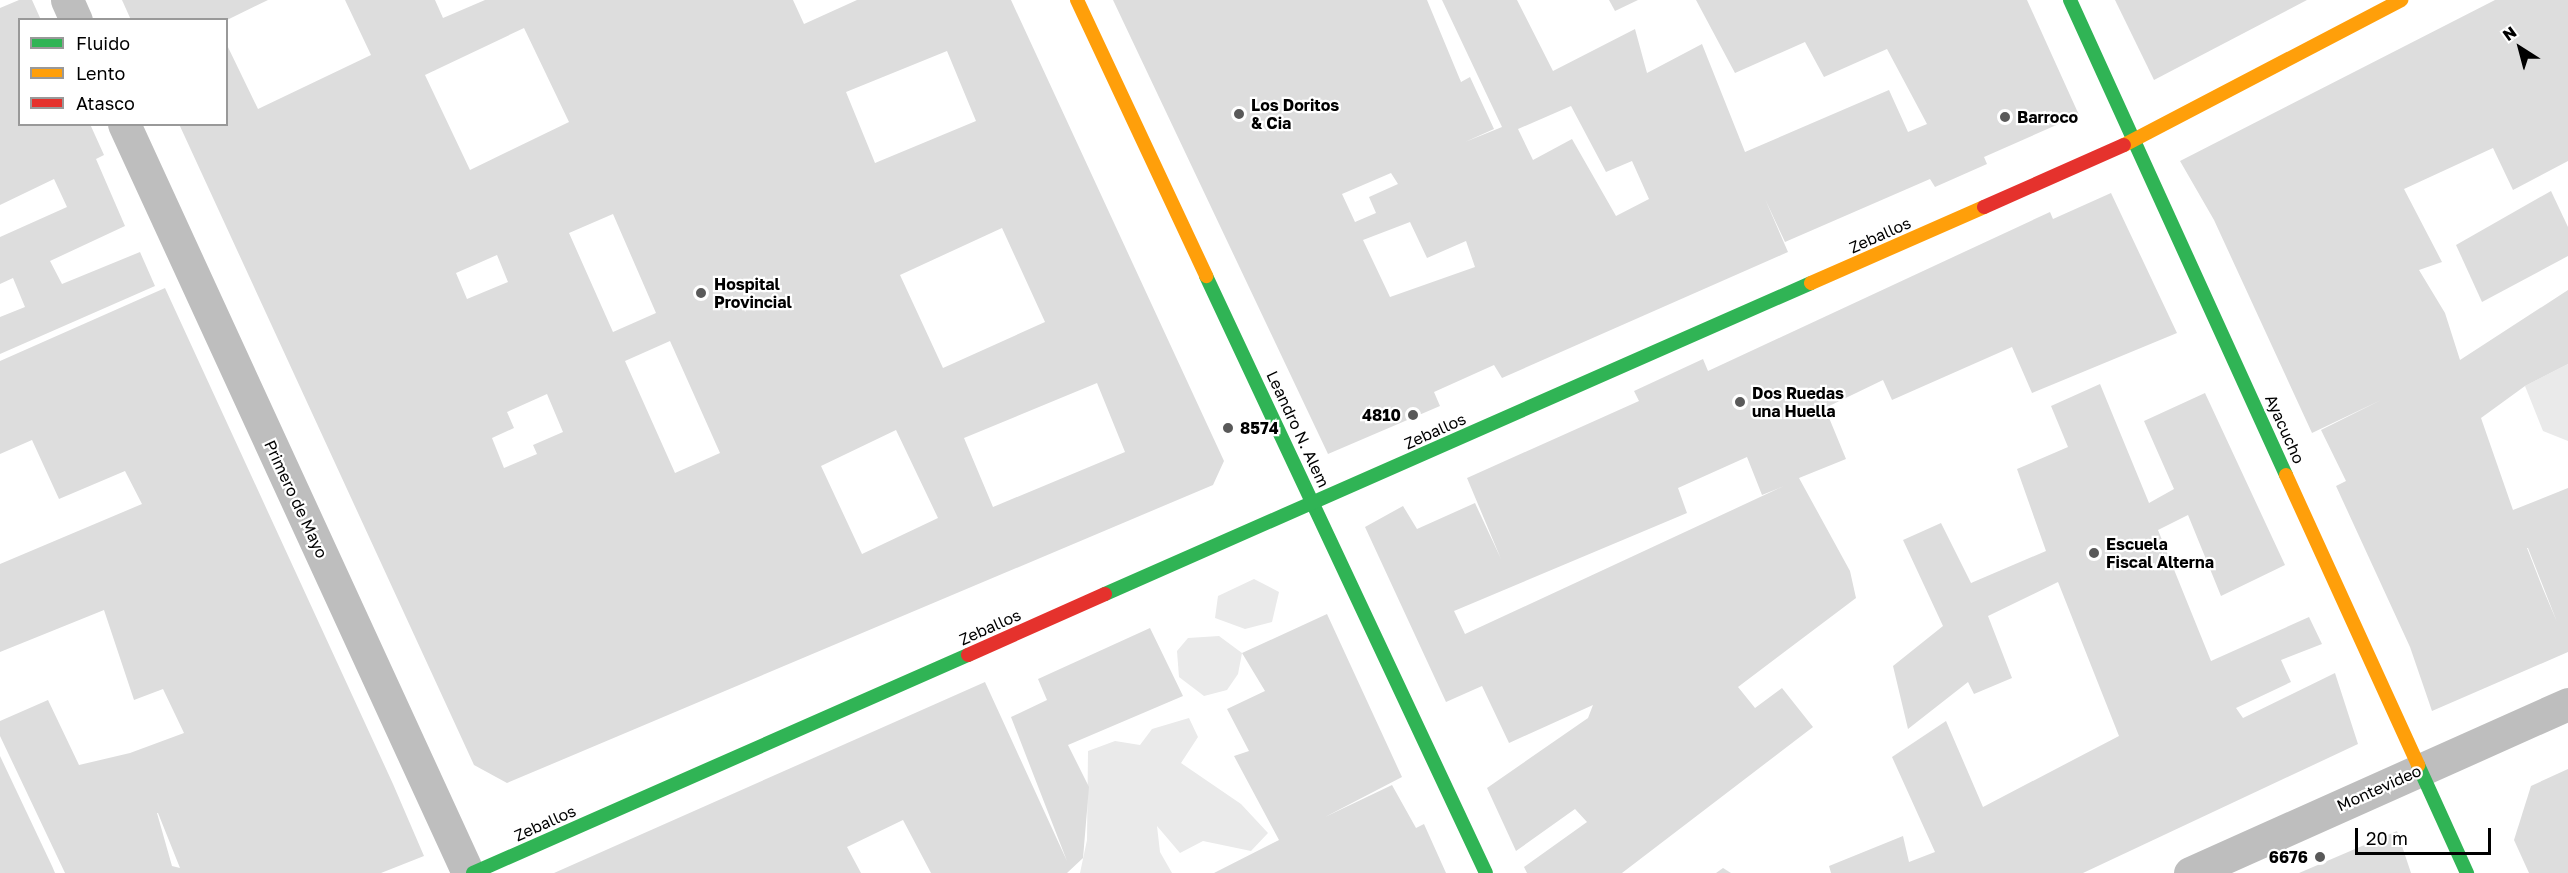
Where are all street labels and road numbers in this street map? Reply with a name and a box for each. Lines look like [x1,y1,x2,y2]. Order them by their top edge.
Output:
street label: Zeballos [1846,213,1914,257]
street label: Leandro N. Alem [1263,368,1333,490]
street label: Ayacucho [2261,391,2309,467]
street label: Zeballos [1401,409,1469,453]
street label: Primero de Mayo [260,437,332,561]
street label: Zeballos [956,605,1024,649]
street label: Montevideo [2334,761,2424,815]
street label: Zeballos [511,801,579,845]

